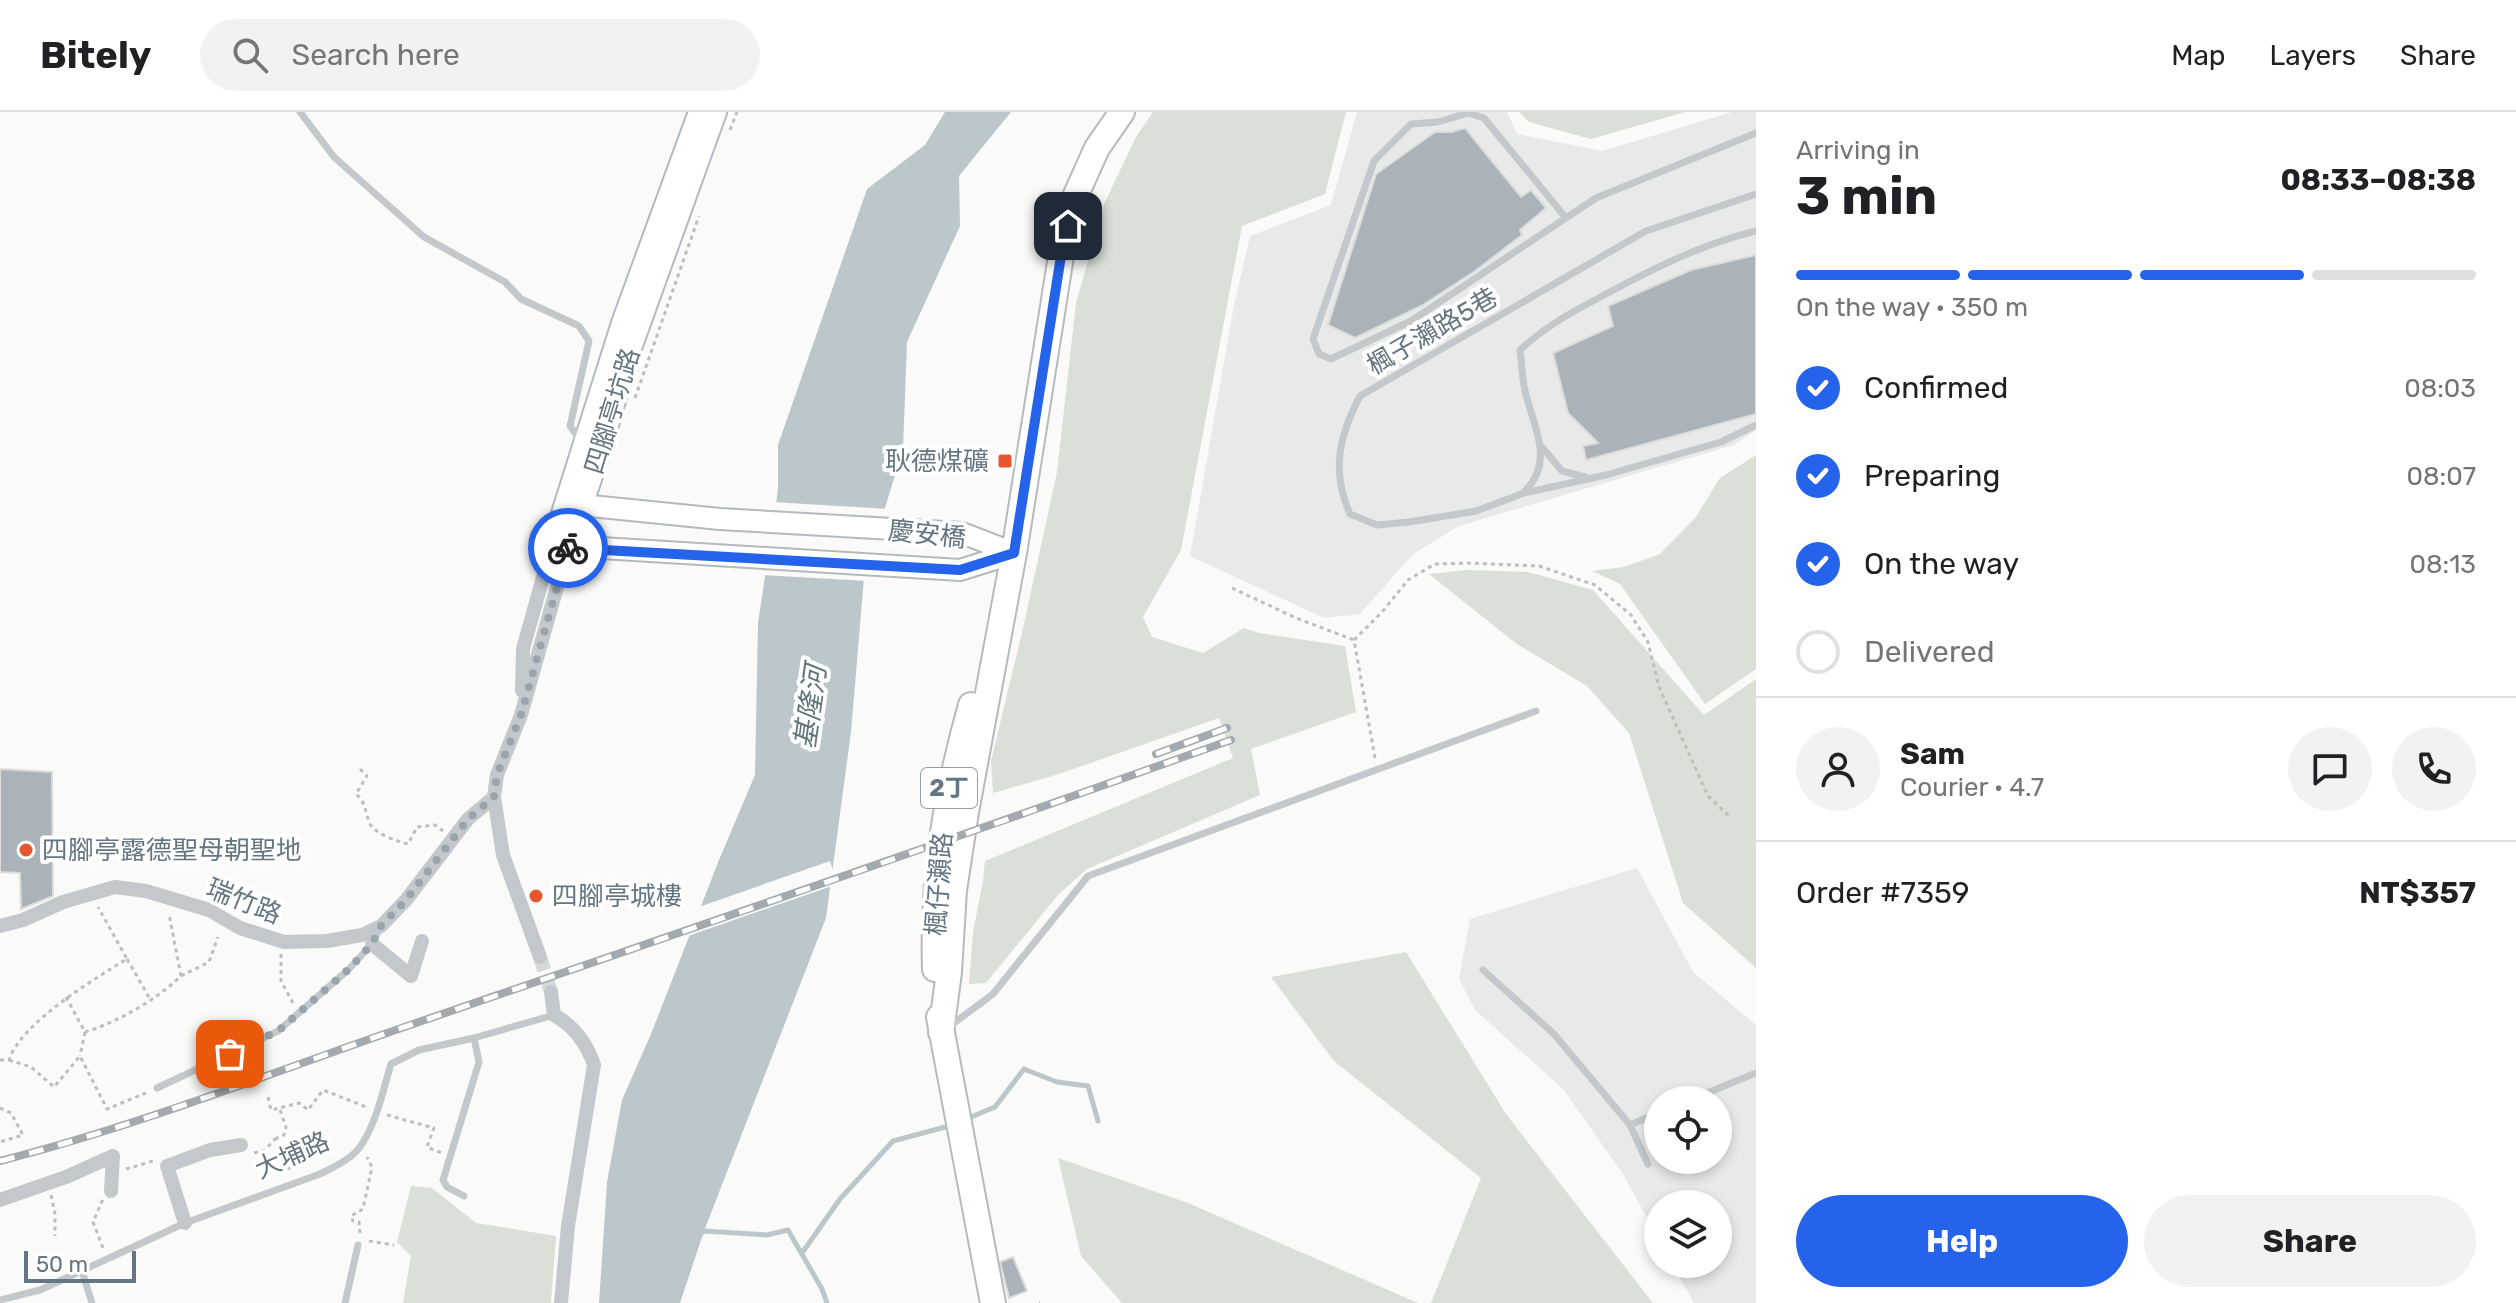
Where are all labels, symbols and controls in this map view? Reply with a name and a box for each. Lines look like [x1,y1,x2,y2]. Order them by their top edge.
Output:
search box [200,19,760,91]
text: Bitely [40,32,152,78]
icon: search [228,33,272,77]
text: Search here [292,37,460,73]
text: Map [2171,39,2226,72]
text: Layers [2270,39,2356,72]
text: Share [2400,39,2476,72]
text: Arriving in [1796,135,1920,166]
text: 08:33–08:38 [2280,162,2476,198]
text: 3 min [1796,165,1937,227]
pin [1034,192,1102,260]
icon: home [1046,204,1090,248]
street label: 楓子瀨路5巷 [1362,282,1503,381]
text: On the way · 350 m [1796,292,2028,323]
street label: 四腳亭坑路 [579,344,646,478]
icon: check [1796,366,1840,410]
text: Confirmed [1864,370,2008,406]
text: 08:03 [2404,373,2476,404]
place label: 耿德煤礦 [885,446,989,477]
marker: 耿德煤礦 [996,452,1014,470]
icon: check [1796,454,1840,498]
text: Preparing [1864,458,2000,494]
text: 08:07 [2406,461,2476,492]
courier [528,508,608,588]
street label: 慶安橋 [887,515,967,554]
icon: bike [546,526,590,570]
icon: check [1796,542,1840,586]
text: On the way [1864,546,2019,582]
text: 08:13 [2410,549,2476,580]
text: Delivered [1864,634,1995,670]
water label: 基隆河 [788,658,833,751]
button: person [1796,727,1880,811]
button: chat [2288,727,2372,811]
button: phone [2392,727,2476,811]
text: Sam [1900,736,1965,772]
road number: 2丁 [921,768,977,808]
text: Courier · 4.7 [1900,772,2044,803]
street label: 楓仔瀨路 [920,831,959,937]
place label: 四腳亭露德聖母朝聖地 [42,835,302,866]
marker: 四腳亭露德聖母朝聖地 [17,841,35,859]
street label: 瑞竹路 [202,872,286,930]
text: Order #7359 [1796,875,1970,911]
text: NT$357 [2359,875,2476,911]
place label: 四腳亭城樓 [552,881,682,912]
marker: 四腳亭城樓 [527,887,545,905]
pin [196,1020,264,1088]
icon: bag [208,1032,252,1076]
map controls [1644,1086,1732,1278]
button: locate [1644,1086,1732,1174]
street label: 大埔路 [250,1125,334,1185]
button: layers [1644,1190,1732,1278]
button: Help [1796,1195,2128,1287]
button: Share [2144,1195,2476,1287]
scale bar [24,1247,136,1283]
text: 50 m [36,1251,88,1278]

